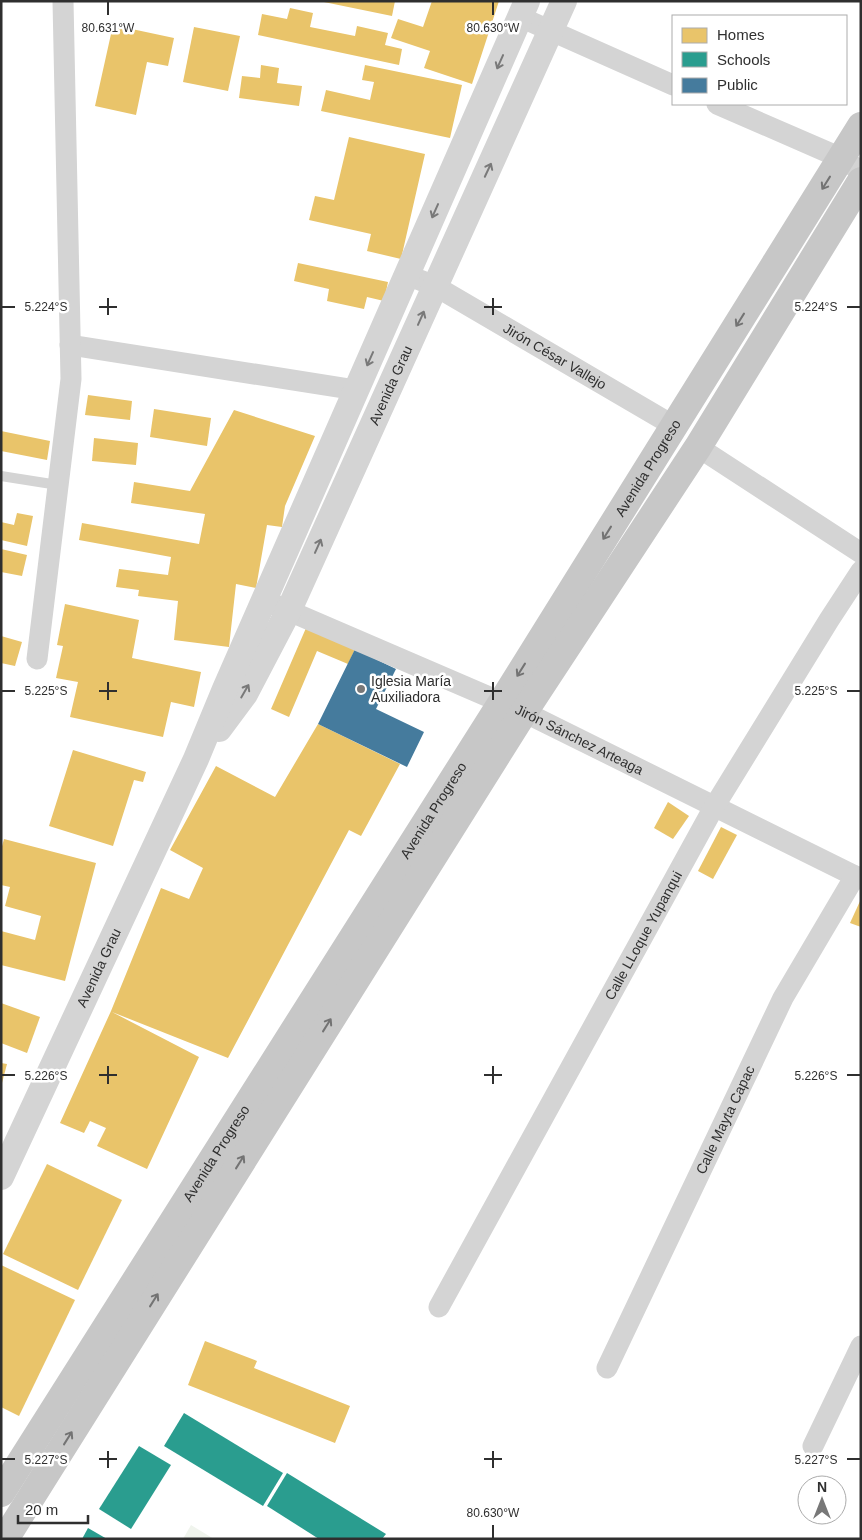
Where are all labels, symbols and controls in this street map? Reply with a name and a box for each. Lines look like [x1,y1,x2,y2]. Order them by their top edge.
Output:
legend [672,15,847,105]
text: 80.631°W [82,21,135,35]
text: 80.630°W [467,21,520,35]
text: Homes [717,26,765,43]
text: Schools [717,51,770,68]
one-way arrow [495,54,505,69]
text: Public [717,76,758,93]
one-way arrow [483,163,493,178]
one-way arrow [821,175,831,189]
one-way arrow [429,203,439,218]
text: 5.224°S [25,300,67,314]
text: 5.224°S [795,300,837,314]
one-way arrow [416,311,426,326]
one-way arrow [734,313,744,327]
street label: Jirón César Vallejo [501,320,609,393]
street label: Avenida Grau [366,343,415,428]
one-way arrow [364,351,374,366]
street label: Avenida Progreso [612,416,684,519]
one-way arrow [602,525,612,539]
one-way arrow [314,539,323,554]
one-way arrow [516,663,526,677]
place label: Iglesia María Auxiliadora [371,673,451,705]
marker: Iglesia María Auxiliadora [355,683,367,695]
text: 5.225°S [25,684,67,698]
text: 5.225°S [795,684,837,698]
one-way arrow [241,685,251,699]
street label: Jirón Sánchez Arteaga [513,701,646,778]
street label: Avenida Progreso [397,759,470,862]
street label: Calle LLoque Yupanqui [601,868,685,1003]
street label: Avenida Grau [73,926,124,1010]
one-way arrow [322,1018,332,1032]
street label: Calle Mayta Capac [692,1063,758,1177]
text: 5.226°S [25,1069,67,1083]
text: 5.226°S [795,1069,837,1083]
street label: Avenida Progreso [180,1102,253,1205]
one-way arrow [236,1156,246,1170]
one-way arrow [150,1294,160,1308]
one-way arrow [63,1431,74,1445]
text: 5.227°S [25,1453,67,1467]
text: 5.227°S [795,1453,837,1467]
north arrow [797,1475,847,1525]
text: N [817,1479,827,1495]
scale bar [18,1492,88,1524]
text: 20 m [25,1501,58,1518]
text: 80.630°W [467,1506,520,1520]

